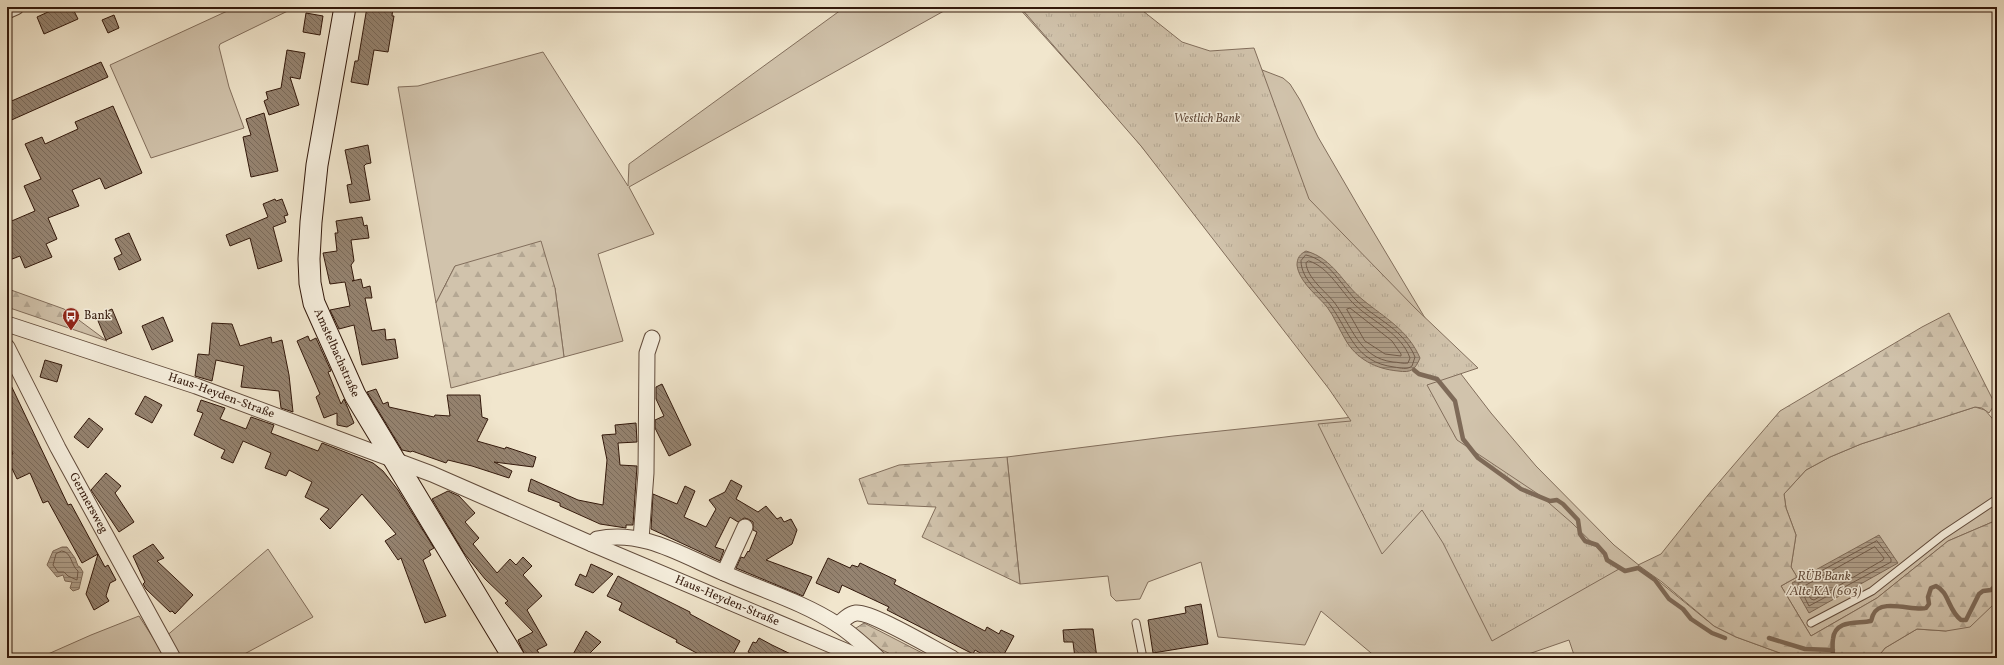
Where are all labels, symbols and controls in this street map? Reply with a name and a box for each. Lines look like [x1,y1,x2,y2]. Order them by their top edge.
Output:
park label: Westlich Bank [1174,111,1241,127]
bus stop icon: Bank [61,306,81,331]
street label: Amstelbachstraße [310,306,363,400]
place label: Bank [84,308,112,324]
street label: Haus-Heyden-Straße [166,369,277,423]
street label: Germersweg [65,470,111,536]
water label: RÜB Bank /Alte KA (603) [1785,568,1862,601]
street label: Haus-Heyden-Straße [672,572,782,630]

